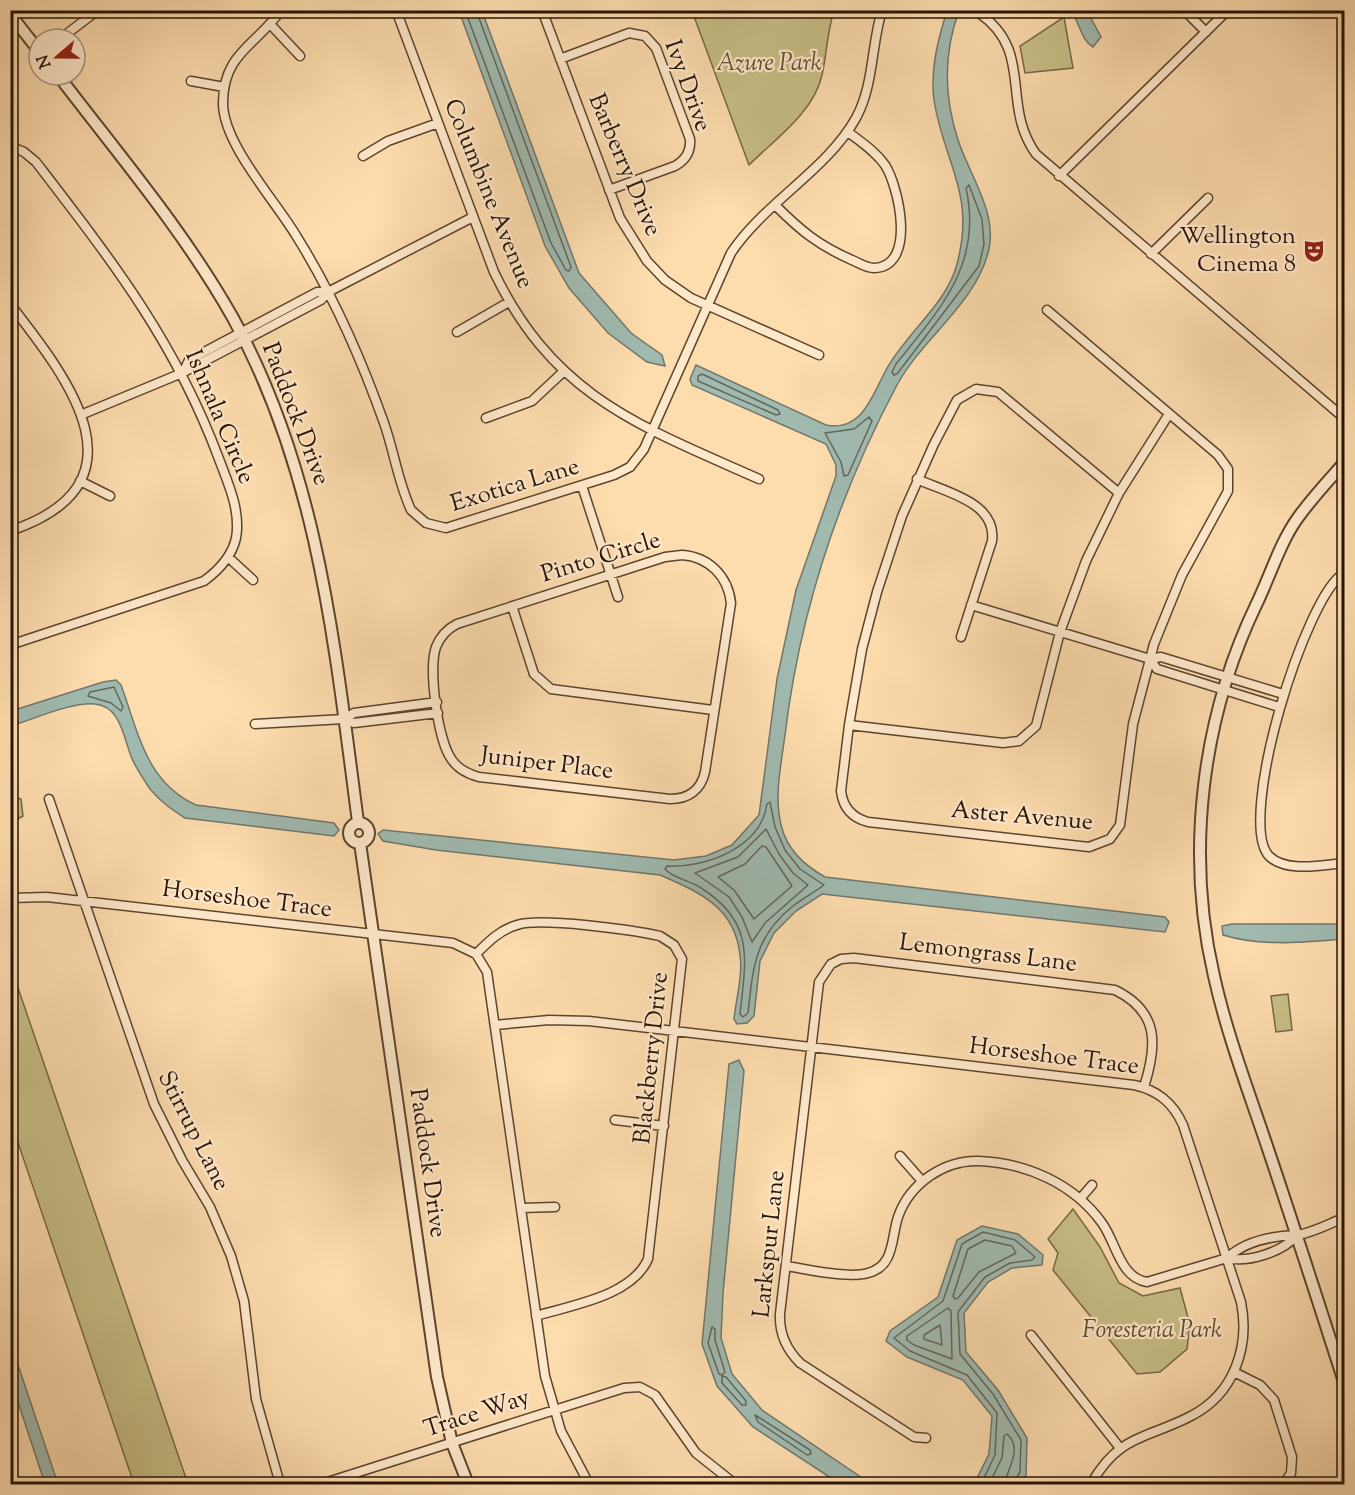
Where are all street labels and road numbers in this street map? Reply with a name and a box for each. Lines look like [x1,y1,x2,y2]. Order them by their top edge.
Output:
street label: Ivy Drive [655,35,719,137]
street label: Barberry Drive [579,89,669,241]
street label: Columbine Avenue [434,94,542,294]
street label: Paddock Drive [252,338,338,490]
street label: Ishnala Circle [175,345,263,489]
street label: Exotica Lane [446,450,584,522]
street label: Pinto Circle [537,524,665,592]
street label: Juniper Place [477,739,615,789]
street label: Aster Avenue [949,794,1095,840]
street label: Horseshoe Trace [160,873,334,927]
street label: Lemongrass Lane [897,926,1079,982]
street label: Blackberry Drive [626,970,678,1146]
street label: Horseshoe Trace [967,1030,1141,1084]
street label: Stirrup Lane [148,1065,238,1197]
street label: Paddock Drive [400,1086,454,1240]
street label: Larkspur Lane [745,1168,795,1320]
street label: Trace Way [420,1381,534,1447]

